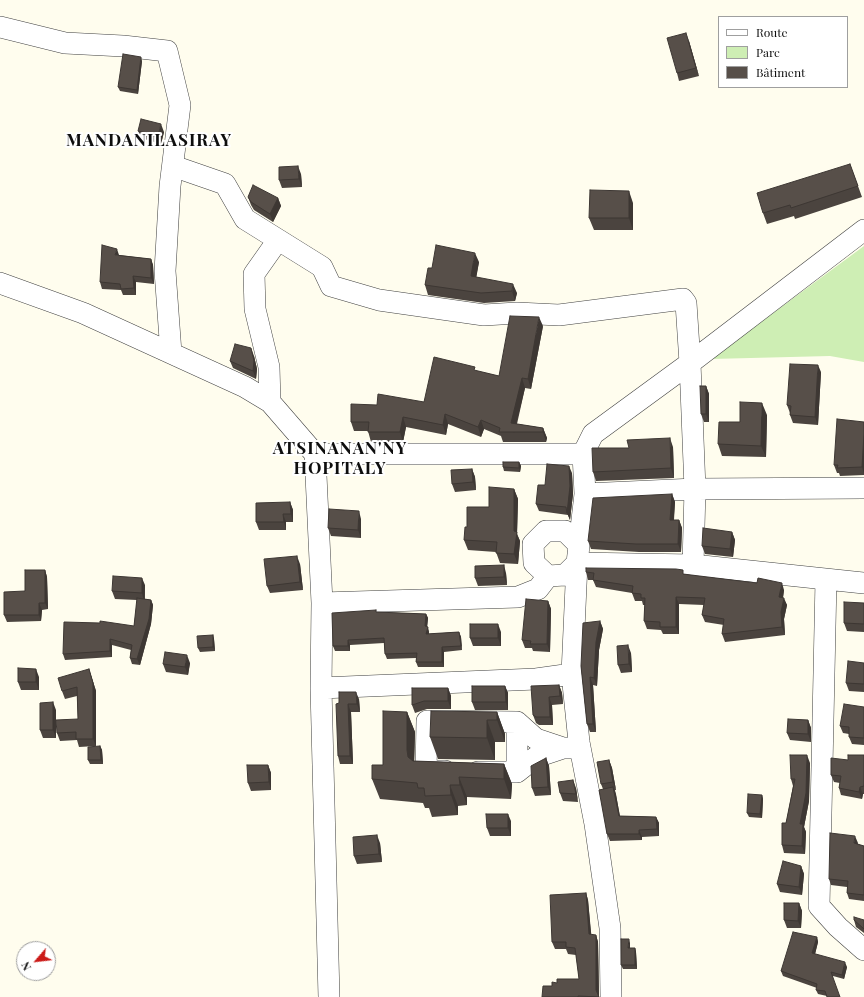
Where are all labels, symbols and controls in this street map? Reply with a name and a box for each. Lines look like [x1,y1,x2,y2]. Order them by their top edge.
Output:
legend [718,16,848,88]
text: Route [756,24,788,40]
text: Parc [756,44,780,60]
text: Bâtiment [756,64,805,80]
district label: MANDANILASIRAY [66,131,232,151]
district label: ATSINANAN'NY HOPITALY [273,439,407,479]
north arrow [16,941,56,981]
text: N [17,959,34,973]

